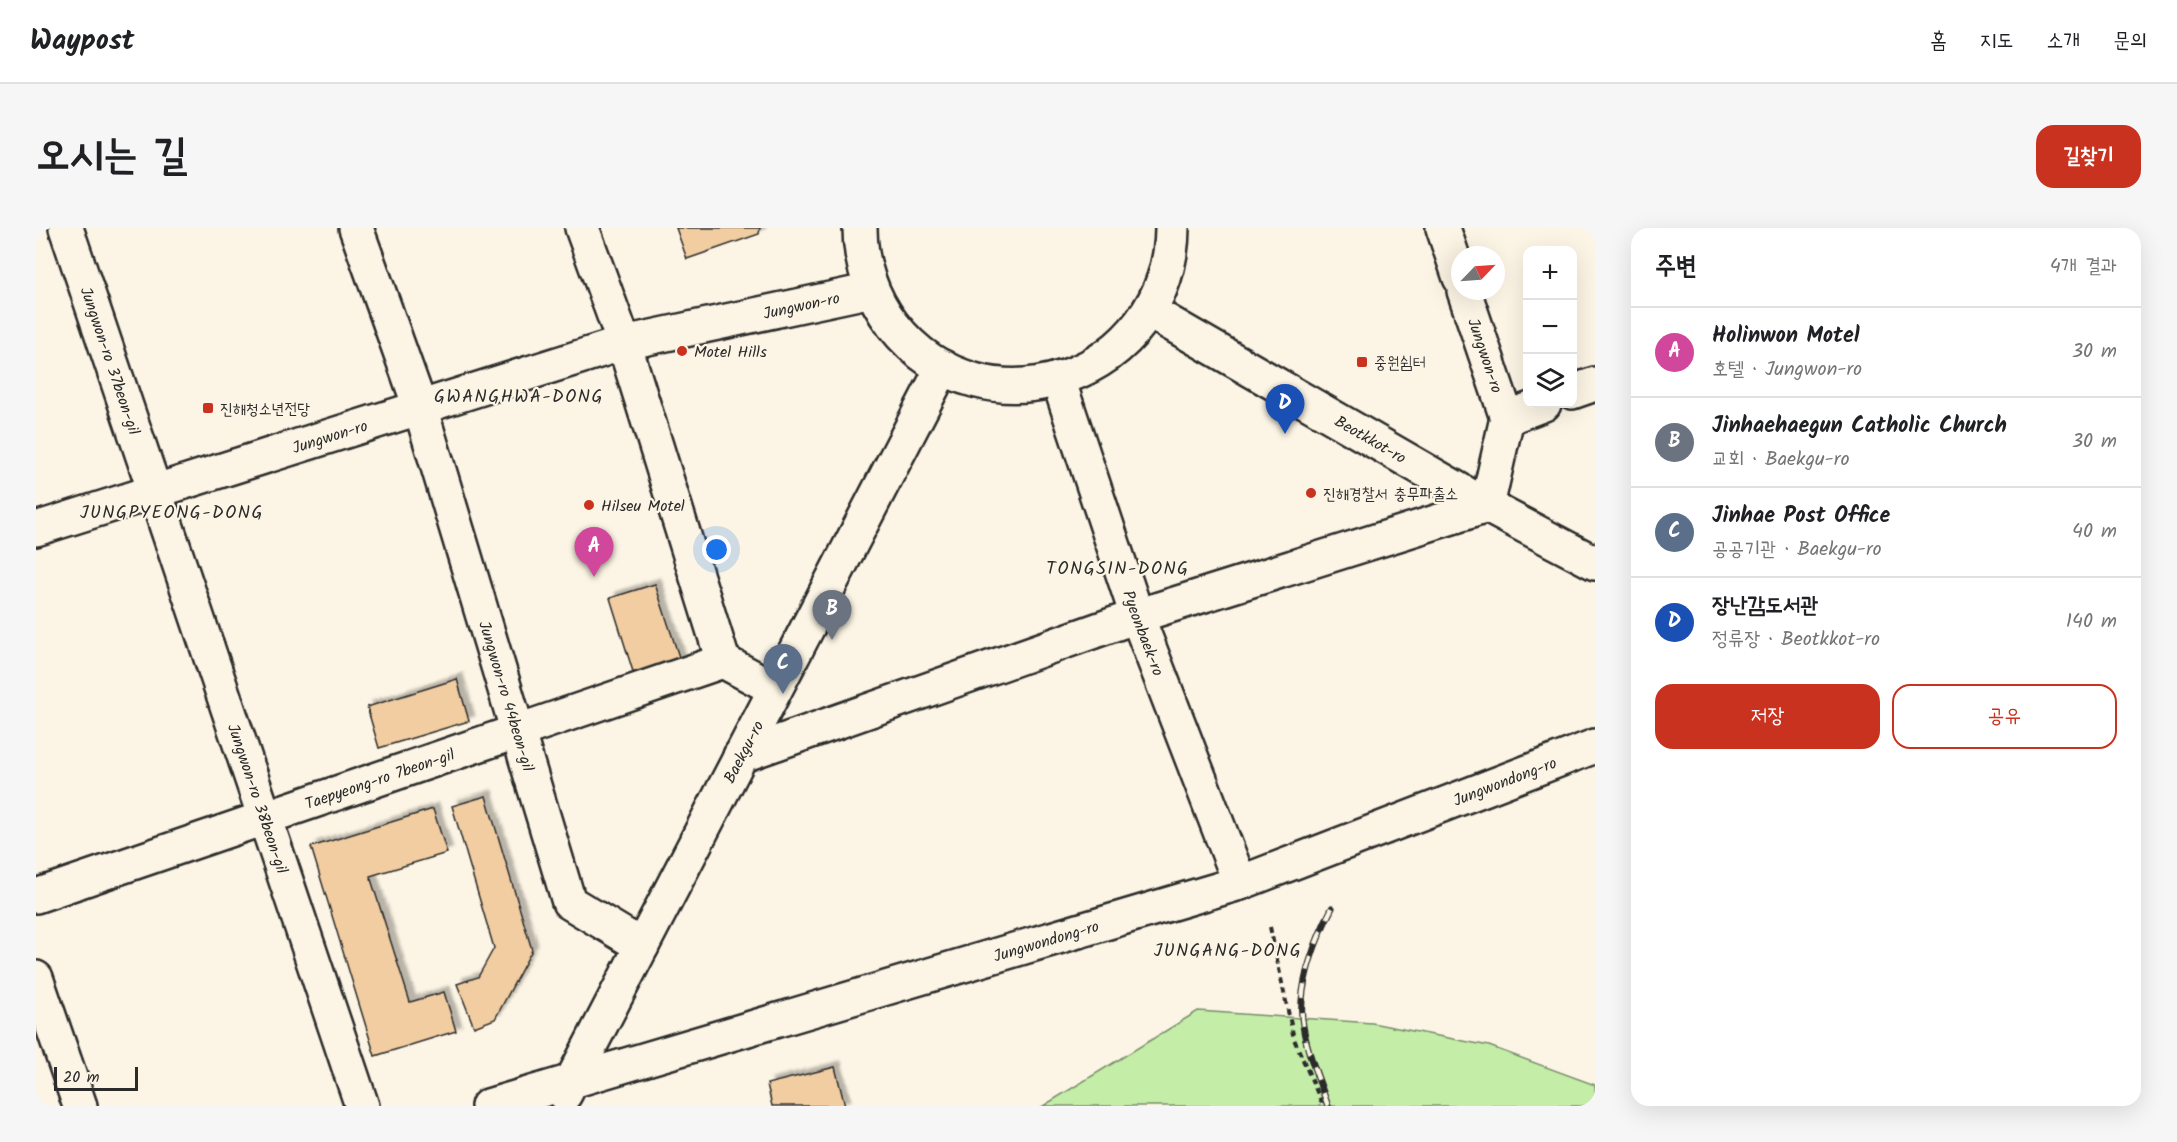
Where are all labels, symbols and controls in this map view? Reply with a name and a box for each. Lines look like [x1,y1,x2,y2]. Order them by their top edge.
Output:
text: Waypost [30,19,134,64]
text: 홈 [1930,25,1947,58]
text: 지도 [1980,25,2013,58]
text: 소개 [2046,25,2080,58]
text: 문의 [2113,25,2147,58]
text: 오시는 길 [36,123,187,190]
button: 길찾기 [2036,125,2141,188]
north arrow [1451,246,1505,300]
map controls [1523,246,1577,408]
button: + [1523,246,1577,300]
text: 주변 [1655,246,1697,288]
text: 4개 결과 [2050,251,2117,283]
street label: Jungwon-ro 37beon-gil [73,284,146,439]
street label: Jungwon-ro [761,286,842,327]
button: − [1523,300,1577,354]
street label: Jungwon-ro [1460,315,1509,397]
text: Holinwon Motel [1712,319,1860,354]
text: A [1668,336,1681,368]
text: 30 m [2072,336,2117,368]
place label: Motel Hills [694,340,767,365]
marker: Motel Hills [675,344,689,358]
place label: 중원쉼터 [1374,351,1426,376]
button: layers [1523,354,1577,408]
text: 호텔 · Jungwon-ro [1712,354,1862,386]
marker: 중원쉼터 [1355,355,1369,369]
district label: GWANGHWA-DONG [434,383,604,412]
pin: D [1266,384,1304,434]
place label: 진해청소년전당 [220,397,310,422]
marker: 진해청소년전당 [201,401,215,415]
text: Jinhaehaegun Catholic Church [1712,409,2007,444]
street label: Beotkkot-ro [1329,410,1411,471]
street label: Jungwon-ro [289,414,371,461]
text: B [1668,426,1681,458]
text: 30 m [2072,426,2117,458]
text: 교회 · Baekgu-ro [1712,444,1849,476]
place label: 진해경찰서 충무파출소 [1323,482,1458,507]
marker: 진해경찰서 충무파출소 [1304,486,1318,500]
place label: Hilseu Motel [601,494,685,519]
marker: Hilseu Motel [582,498,596,512]
district label: JUNGPYEONG-DONG [80,499,264,528]
text: Jinhae Post Office [1712,499,1890,534]
text: C [1668,516,1681,548]
text: 40 m [2072,516,2117,548]
pin: A [574,528,614,577]
text: 공공기관 · Baekgu-ro [1712,534,1882,566]
your location [702,535,731,564]
district label: TONGSIN-DONG [1046,555,1190,584]
street label: Pyeonbaek-ro [1115,587,1170,680]
text: 장난감도서관 [1712,589,1818,624]
pin: B [812,590,852,640]
text: D [1668,606,1681,638]
text: 140 m [2066,606,2117,638]
street label: Jungwon-ro 44beon-gil [471,618,540,775]
text: 정류장 · Beotkkot-ro [1712,624,1880,656]
pin: C [764,644,802,694]
button: 저장 [1655,684,1880,749]
button: 공유 [1892,684,2117,749]
street label: Baekgu-ro [718,716,771,788]
street label: Jungwon-ro 38beon-gil [220,721,294,877]
street label: Taepyeong-ro 7beon-gil [302,743,458,817]
street label: Jungwondong-ro [1450,751,1561,814]
street label: Jungwondong-ro [991,914,1102,969]
district label: JUNGANG-DONG [1154,937,1302,966]
scale bar [54,1064,138,1092]
text: 20 m [63,1065,99,1090]

